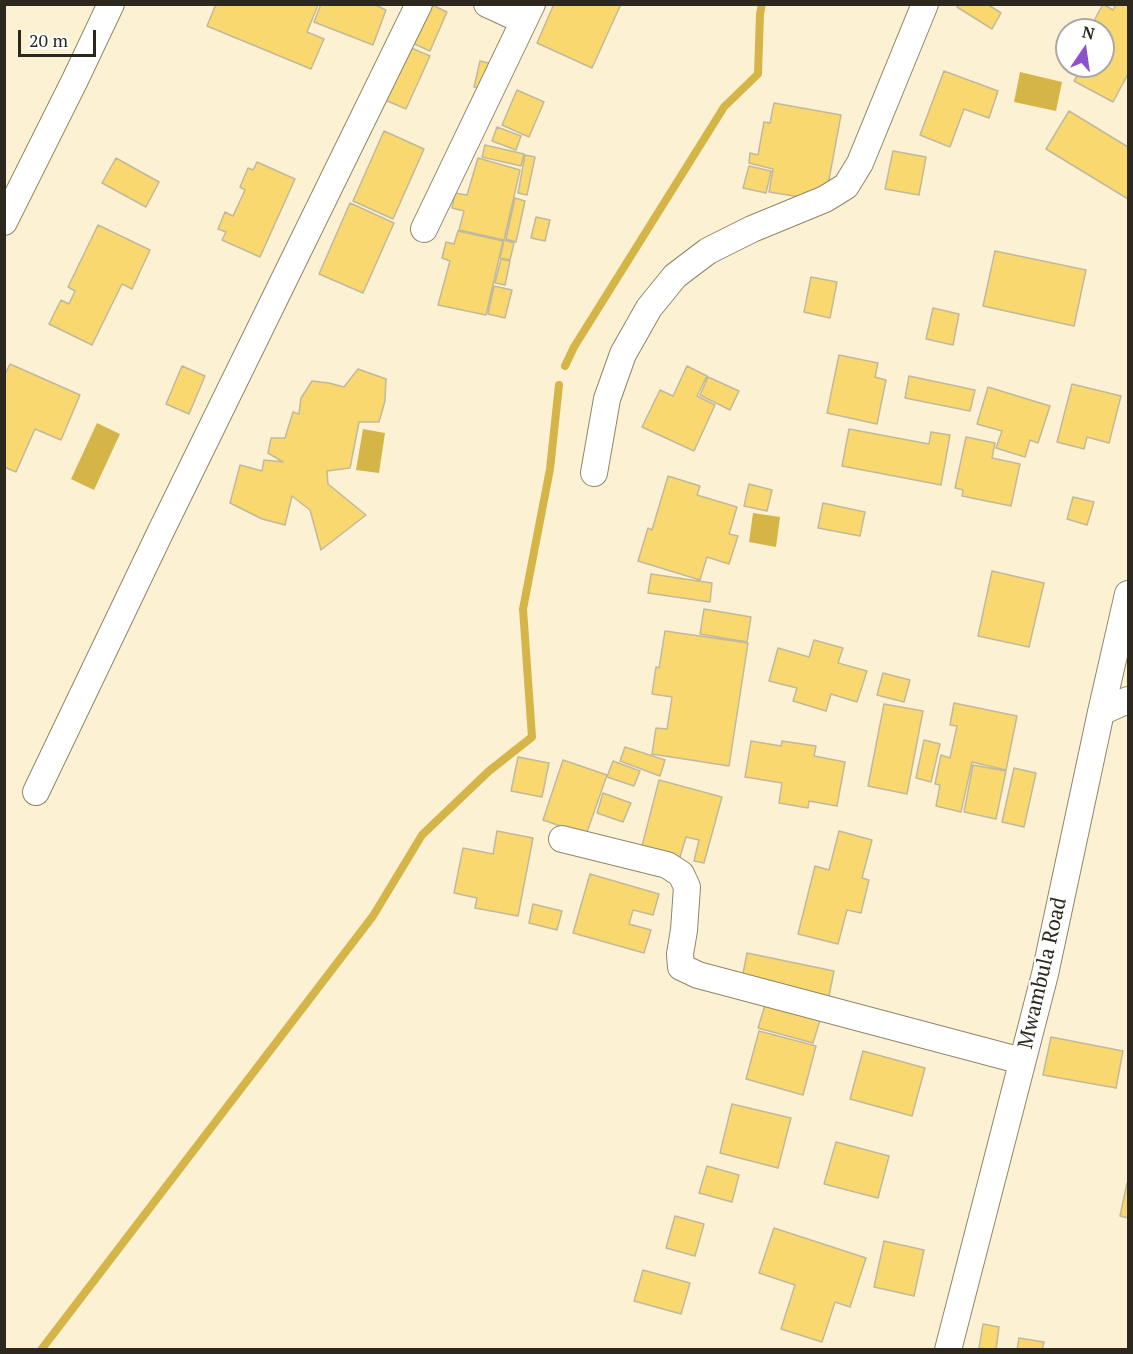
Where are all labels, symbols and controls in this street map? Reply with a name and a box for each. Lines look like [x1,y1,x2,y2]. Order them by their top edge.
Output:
scale bar [21,18,99,56]
north arrow [1055,18,1115,78]
text: N [1080,20,1097,44]
text: 20 m [29,28,68,52]
street label: Mwambula Road [1013,895,1073,1051]

